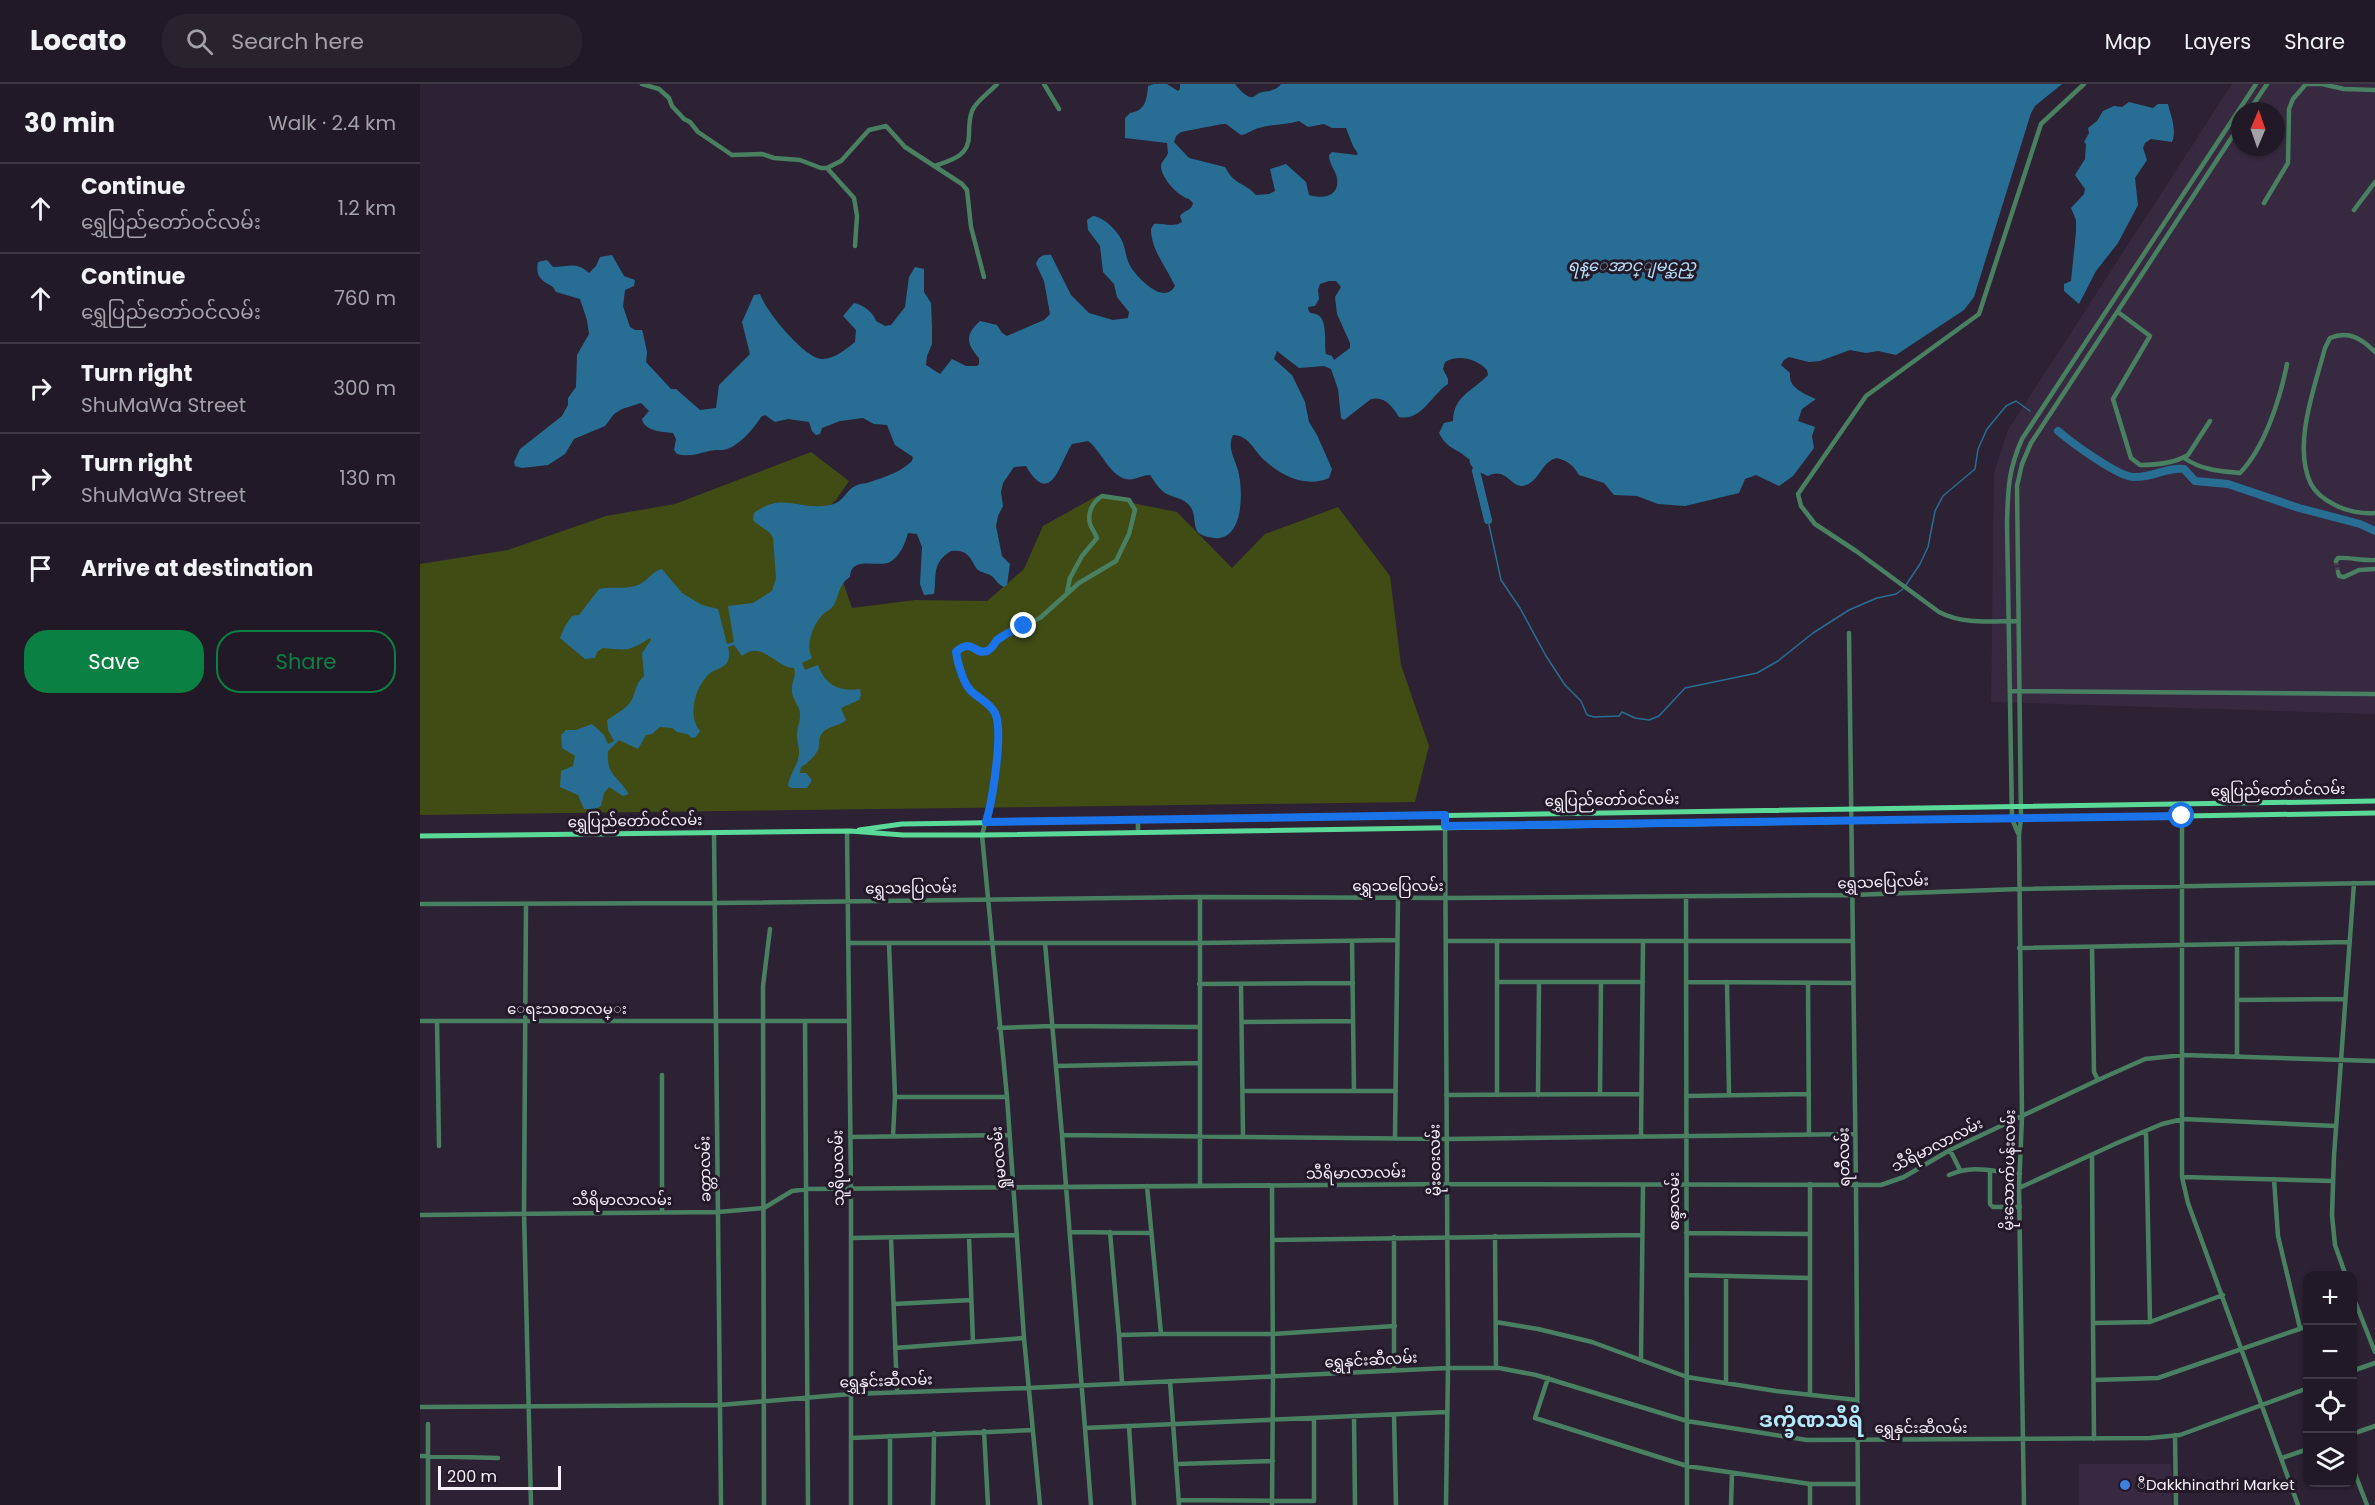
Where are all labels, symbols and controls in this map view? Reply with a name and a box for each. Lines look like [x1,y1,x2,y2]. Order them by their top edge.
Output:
search box [162,14,582,68]
text: Locato [30,21,126,60]
icon: search [183,25,216,58]
text: Search here [231,26,364,57]
text: Map [2105,27,2151,56]
text: Layers [2184,27,2251,56]
text: Share [2284,27,2345,56]
north arrow [2231,102,2285,156]
text: 30 min [24,105,115,141]
text: Walk · 2.4 km [268,109,396,137]
text: Continue [81,171,185,202]
icon: ahead [24,192,57,225]
text: 1.2 km [338,194,396,222]
text: ရွှေပြည်တော်ဝင်လမ်း [81,208,261,236]
water label: ရန္ေအာင္ျမင္ဆည္ [1568,254,1697,279]
text: Continue [81,261,185,292]
icon: ahead [24,282,57,315]
text: 760 m [334,284,396,312]
text: ရွှေပြည်တော်ဝင်လမ်း [81,298,261,326]
text: Turn right [81,358,192,389]
icon: right [24,372,57,405]
text: 300 m [333,374,396,402]
text: ShuMaWa Street [81,391,246,419]
text: Turn right [81,448,192,479]
icon: right [24,462,57,495]
text: 130 m [339,464,396,492]
text: ShuMaWa Street [81,481,246,509]
icon: arrive [24,552,57,585]
text: Arrive at destination [81,553,313,584]
route end [1010,612,1036,638]
button: Save [24,630,204,693]
button: Share [216,630,396,693]
street label: ရွှေပြည်တော်ဝင်လမ်း [2210,778,2346,803]
street label: ရွှေပြည်တော်ဝင်လမ်း [1544,788,1680,813]
route start [2168,802,2194,828]
street label: ရွှေပြည်တော်ဝင်လမ်း [567,809,703,834]
street label: ရွှေသပြေလမ်း [1837,869,1929,896]
street label: ရွှေသပြေလမ်း [1352,875,1444,898]
street label: ရွှေသပြေလမ်း [865,876,957,901]
street label: ေရႊသစၥာလမ္း [507,998,627,1021]
street label: မိုးသောက်ပန်းလမ်း [1997,1109,2022,1231]
street label: သီရိမာလာလမ်း [1887,1112,1987,1178]
street label: မိုးဝေးလမ်း [1423,1124,1448,1196]
street label: ရှုမဝလမ်း [985,1125,1014,1191]
street label: ရတီလမ်း [1832,1127,1857,1187]
street label: သူရိယလမ်း [826,1130,851,1206]
street label: ခတ္တာလမ်း [693,1136,718,1202]
street label: သီရိမာလာလမ်း [1306,1161,1406,1186]
street label: စန္ဒာလမ်း [1663,1172,1686,1230]
street label: သီရိမာလာလမ်း [572,1189,672,1212]
map controls [2303,1271,2357,1487]
button: + [2303,1271,2357,1325]
button: − [2303,1325,2357,1379]
street label: ရွှေနှင်းဆီလမ်း [1324,1347,1418,1374]
street label: ရွှေနှင်းဆီလမ်း [839,1368,933,1395]
button: locate [2303,1379,2357,1433]
district label: ဒက္ခိဏသီရိ [1759,1404,1864,1438]
street label: ရွှေနှင်းဆီလမ်း [1874,1417,1968,1440]
button: layers [2303,1433,2357,1487]
scale bar [438,1463,561,1490]
text: 200 m [447,1465,497,1488]
place label: ီDakkhinathri Market [2137,1474,2295,1495]
marker: ီDakkhinathri Market [2118,1478,2132,1492]

